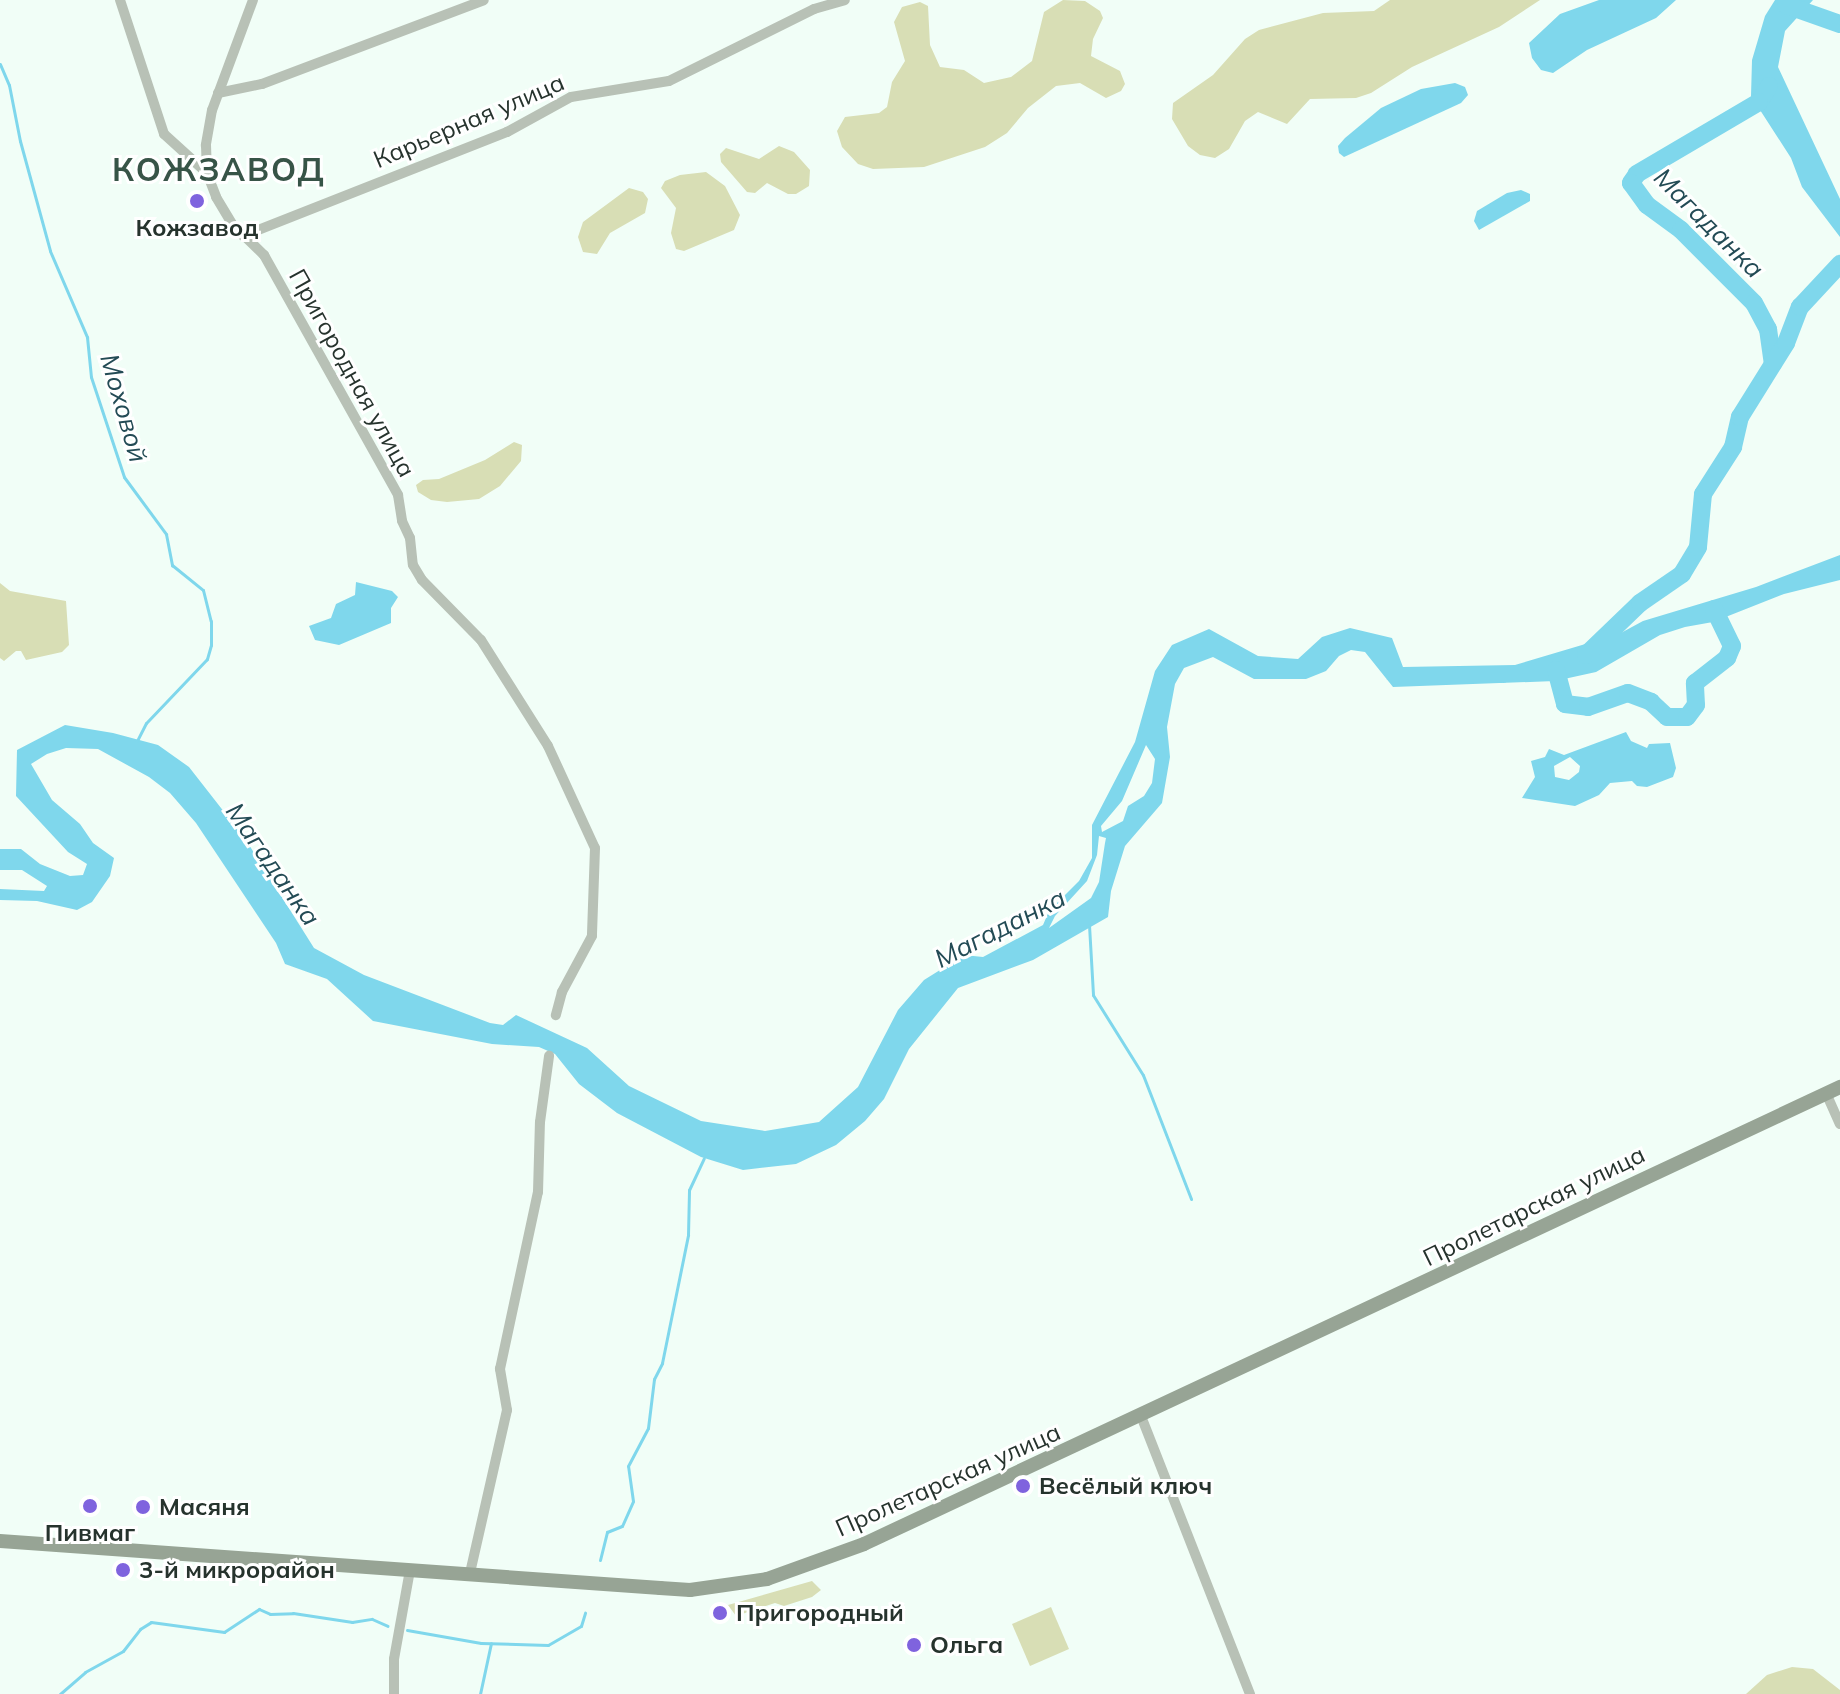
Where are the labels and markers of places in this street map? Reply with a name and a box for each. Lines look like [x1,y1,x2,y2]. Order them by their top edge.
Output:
marker: Кожзавод [188,192,206,210]
place label: Кожзавод [136,214,258,242]
place label: Весёлый ключ [1039,1472,1212,1500]
marker: Весёлый ключ [1014,1477,1032,1495]
place label: Масяня [159,1493,250,1521]
marker: Пивмаг [81,1497,99,1515]
marker: Масяня [134,1498,152,1516]
place label: Пивмаг [45,1519,135,1547]
place label: 3-й микрорайон [139,1556,335,1584]
marker: 3-й микрорайон [114,1561,132,1579]
place label: Пригородный [736,1599,904,1627]
marker: Пригородный [711,1604,729,1622]
place label: Ольга [930,1631,1003,1659]
marker: Ольга [905,1636,923,1654]

